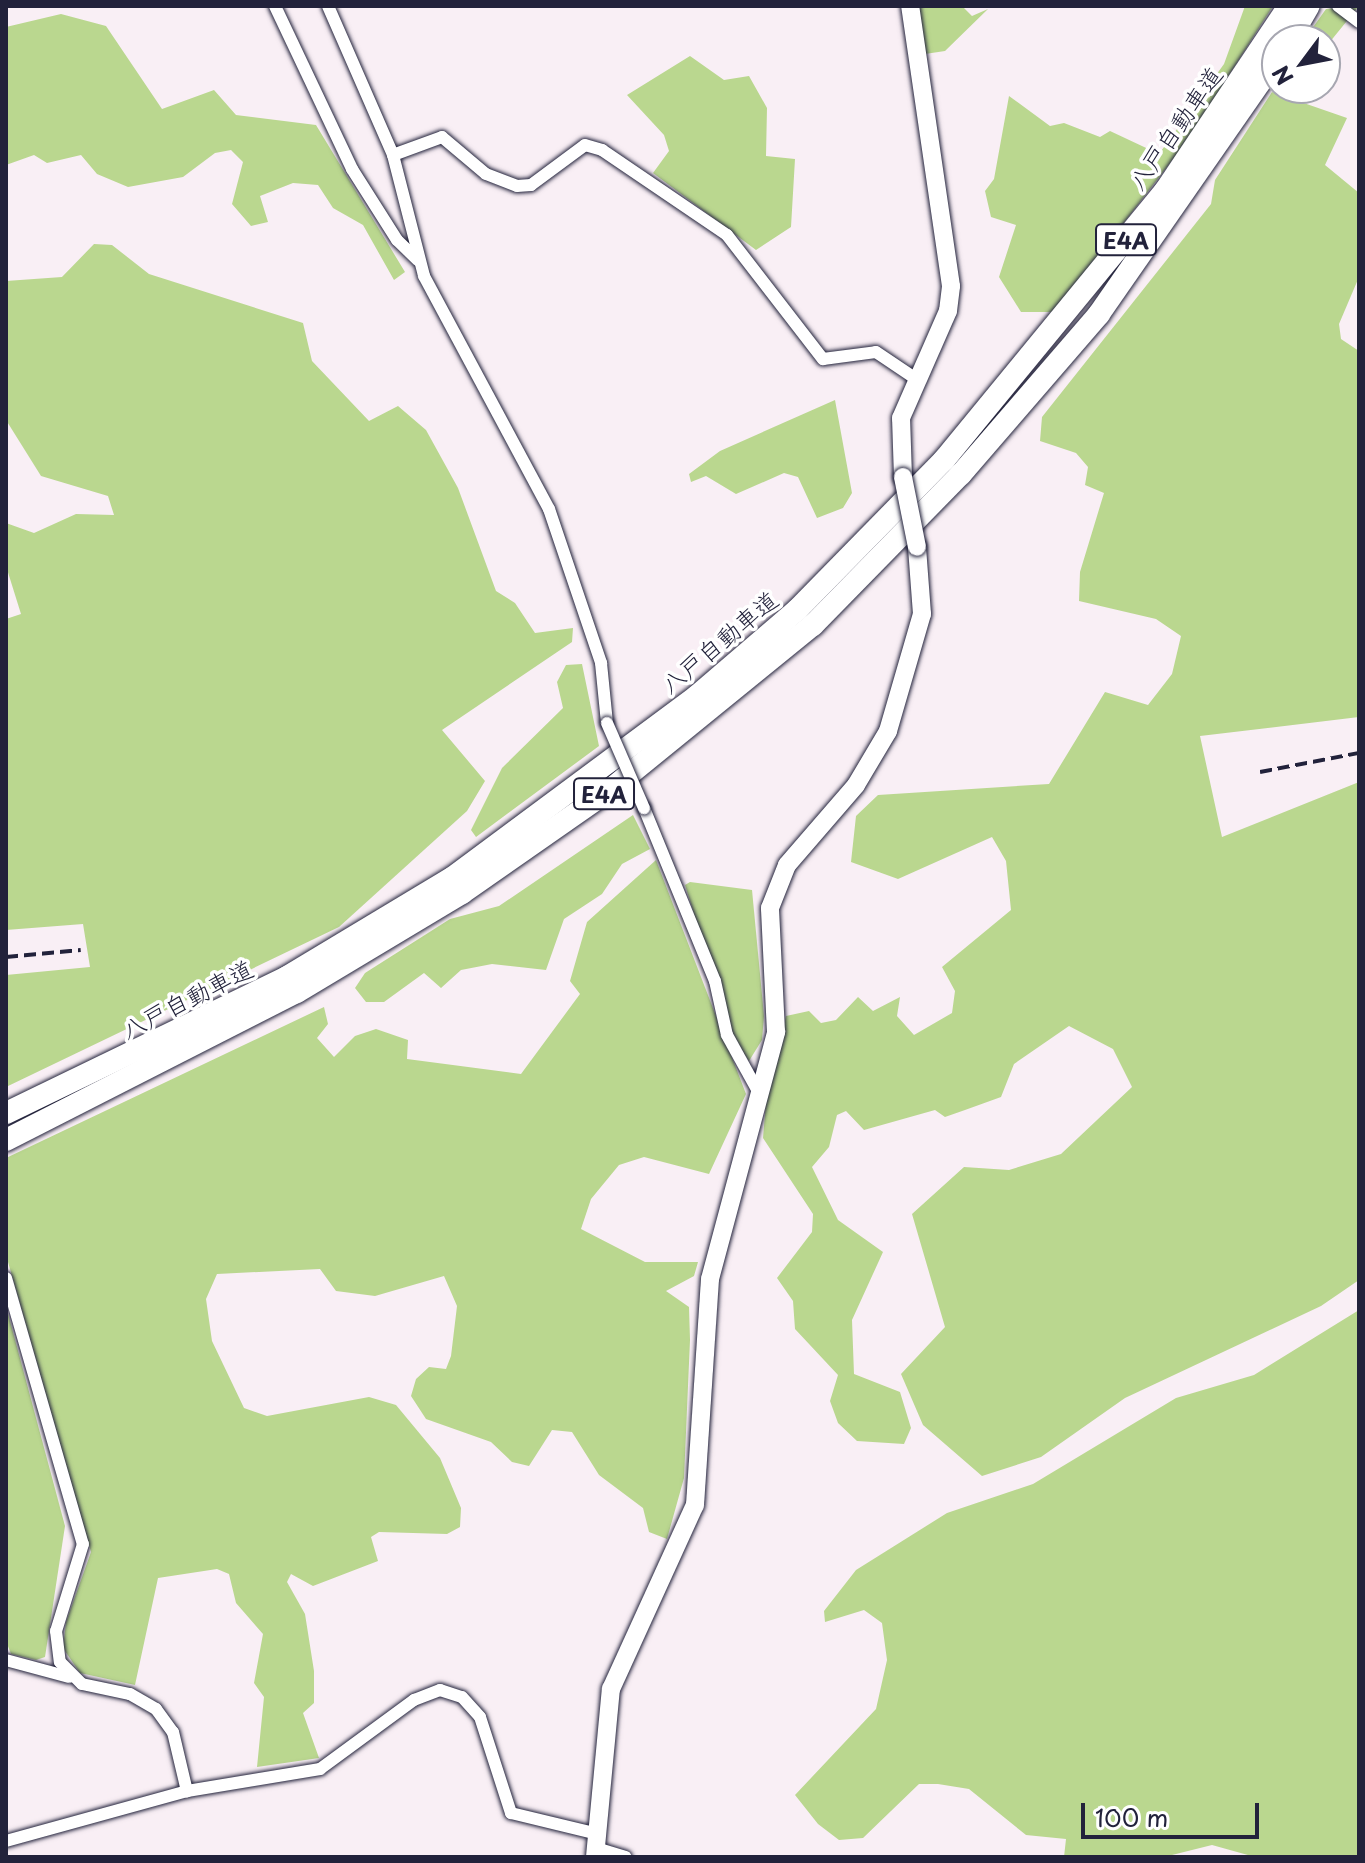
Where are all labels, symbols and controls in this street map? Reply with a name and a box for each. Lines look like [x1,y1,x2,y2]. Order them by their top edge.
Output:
north arrow [1261,24,1341,104]
text: N [1263,60,1301,92]
street label: 八戸自動車道 [1122,61,1228,195]
road number: E4A [1094,222,1158,258]
street label: 八戸自動車道 [655,585,783,699]
road number: E4A [572,776,636,812]
street label: 八戸自動車道 [116,953,258,1045]
scale bar [1085,1787,1263,1837]
text: 100 m [1095,1799,1168,1835]

